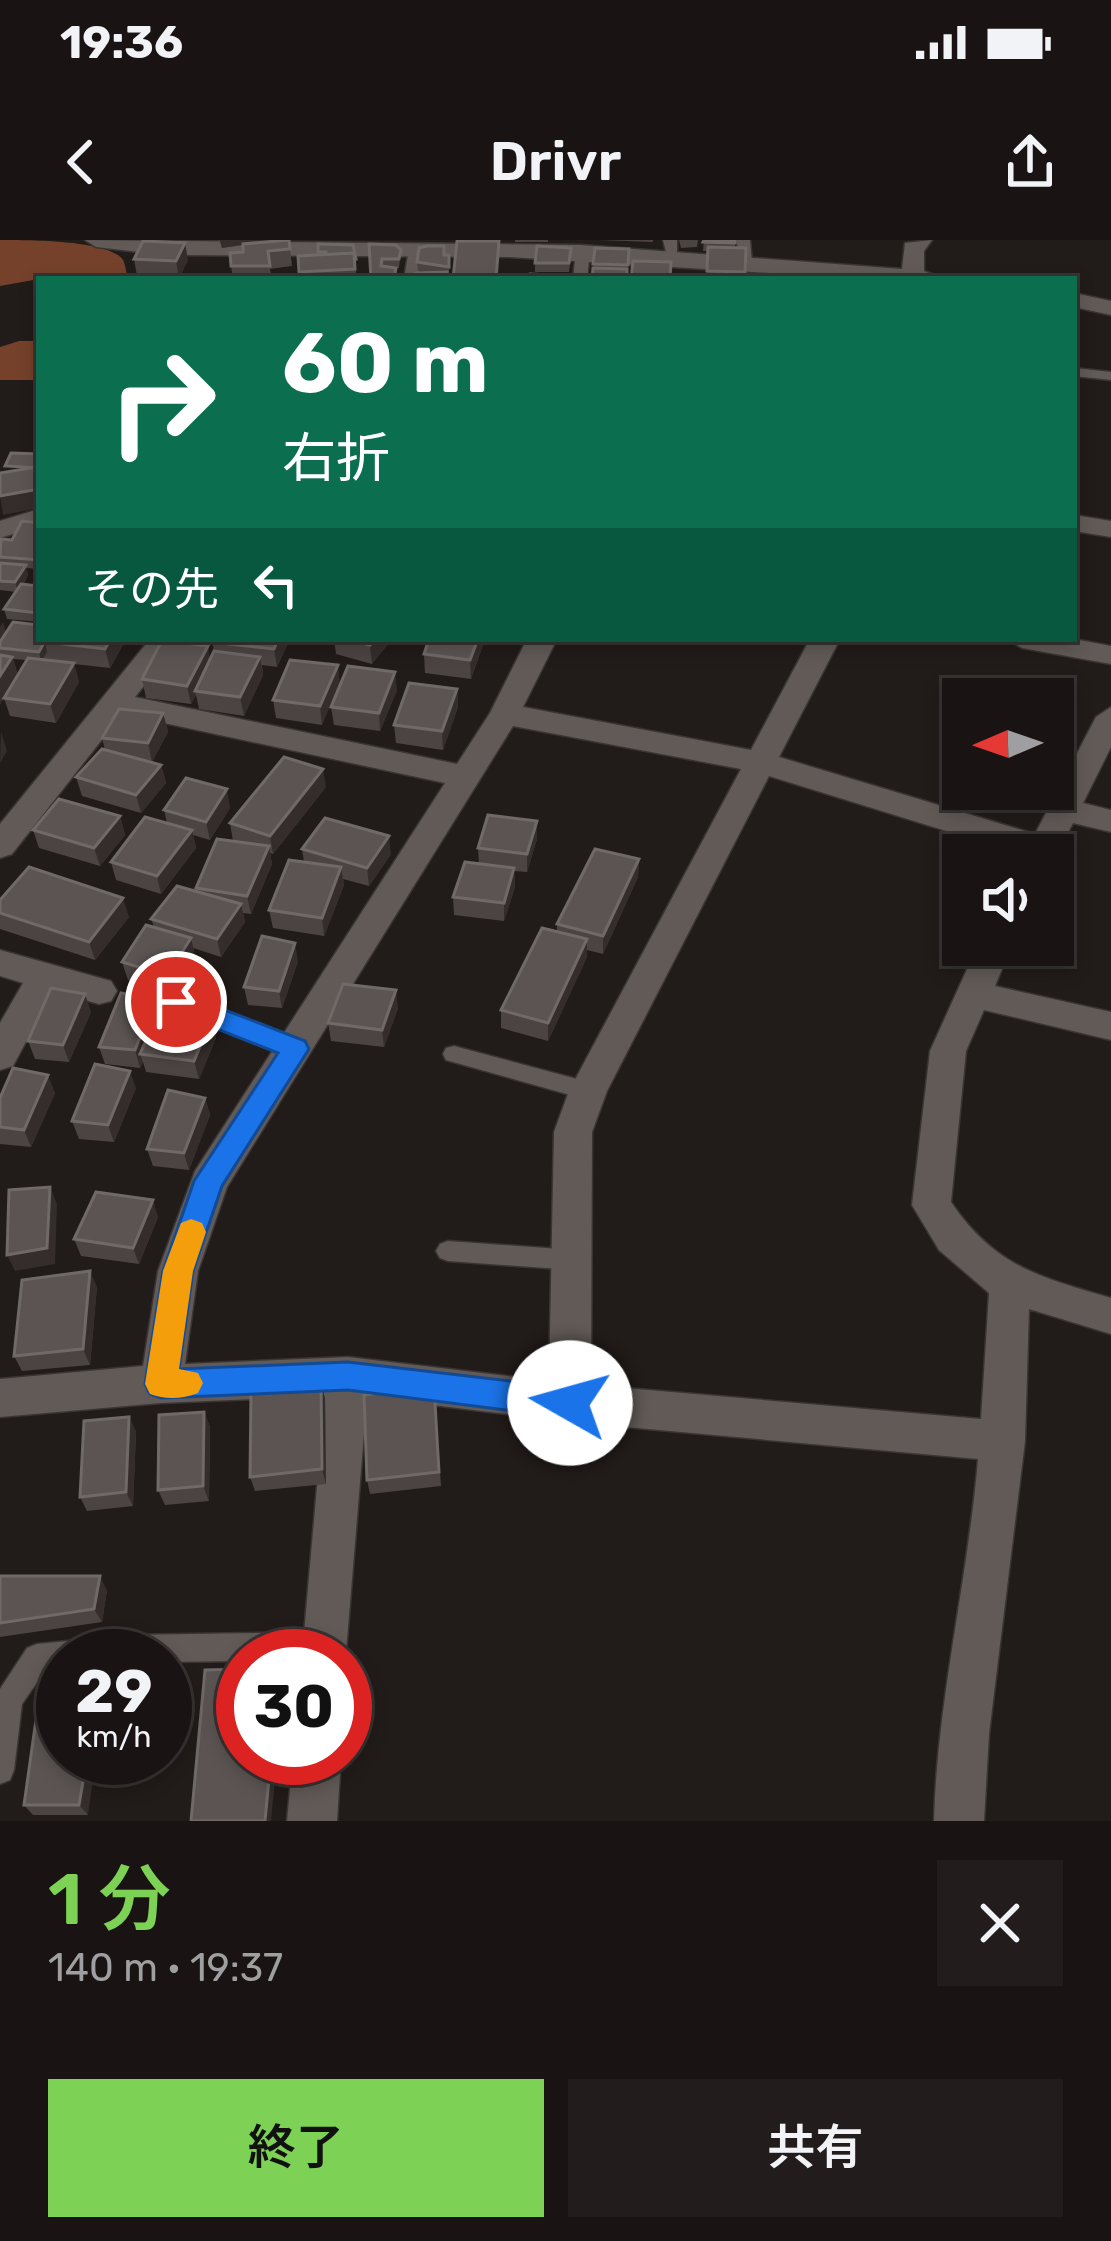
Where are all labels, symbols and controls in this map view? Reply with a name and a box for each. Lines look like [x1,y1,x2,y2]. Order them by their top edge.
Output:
text: 19:36 [60,16,183,69]
icon: back [48,129,114,195]
icon: share [997,129,1063,195]
text: Drivr [490,130,621,194]
text: 60 m [282,313,489,413]
icon: right [84,324,240,480]
text: 右折 [282,427,390,491]
icon: left [243,552,309,618]
text: その先 [84,563,219,616]
north arrow [942,678,1074,810]
map controls [942,678,1074,966]
button: sound [942,834,1074,966]
pin [125,951,227,1053]
icon: arrive [143,969,209,1035]
position arrow [507,1340,633,1466]
speed limit sign: 30 [216,1629,372,1785]
text: 29 [75,1656,153,1727]
text: km/h [77,1719,151,1755]
text: 1 分 [48,1857,170,1942]
button: close [937,1860,1063,1986]
text: 140 m · 19:37 [48,1945,283,1991]
button: 終了 [48,2079,544,2217]
button: 共有 [568,2079,1063,2217]

